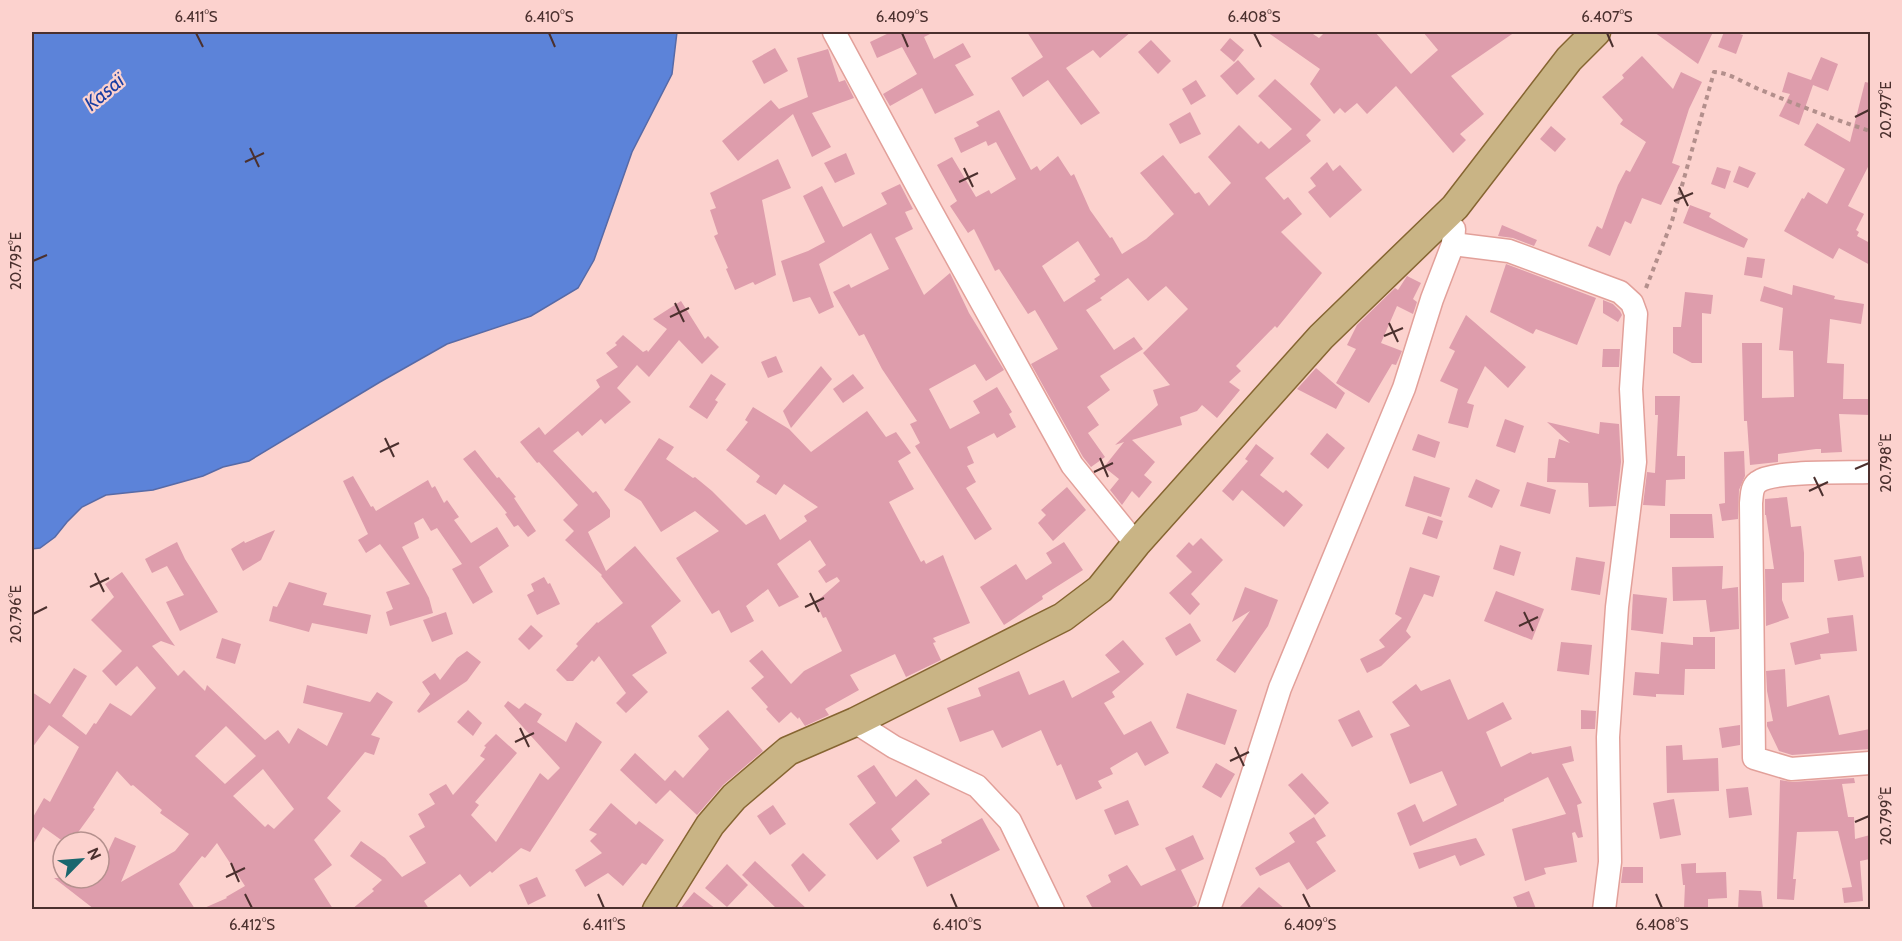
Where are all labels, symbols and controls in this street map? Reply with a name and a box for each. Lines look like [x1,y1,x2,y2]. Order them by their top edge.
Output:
text: 6.411°S [174,8,218,26]
text: 6.410°S [525,8,574,26]
text: 6.409°S [876,8,928,26]
text: 6.408°S [1228,8,1281,26]
text: 6.407°S [1581,8,1633,26]
water label: Kasaï [79,67,131,115]
text: 20.797°E [1877,81,1895,139]
text: 20.795°E [7,232,25,290]
text: 20.798°E [1877,433,1895,493]
text: 20.796°E [7,585,25,643]
text: 20.799°E [1877,787,1895,845]
north arrow [51,830,111,890]
text: N [83,845,105,863]
text: 6.412°S [229,916,275,934]
text: 6.411°S [582,916,626,934]
text: 6.410°S [933,916,982,934]
text: 6.409°S [1284,916,1336,934]
text: 6.408°S [1636,916,1689,934]

